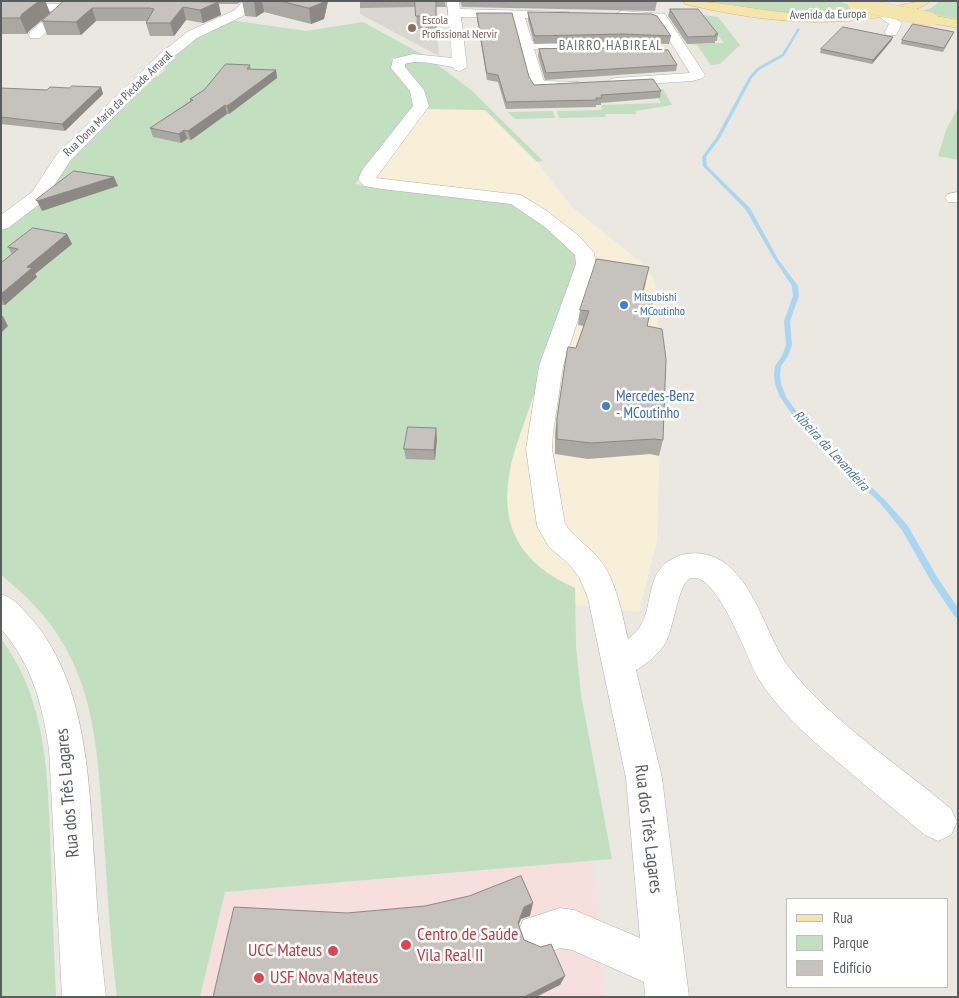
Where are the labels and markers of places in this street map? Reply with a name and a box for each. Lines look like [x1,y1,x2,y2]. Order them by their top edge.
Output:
place label: Escola Profissional Nervir [422,14,497,42]
marker: Escola Profissional Nervir [406,22,418,34]
place label: Mitsubishi - MCoutinho [634,291,685,319]
marker: Mitsubishi - MCoutinho [618,299,630,311]
place label: Mercedes-Benz - MCoutinho [616,388,695,423]
marker: Mercedes-Benz - MCoutinho [600,400,612,412]
place label: Centro de Saúde Vila Real II [417,924,519,966]
marker: Centro de Saúde Vila Real II [399,938,413,952]
place label: UCC Mateus [248,940,322,962]
marker: UCC Mateus [326,944,340,958]
place label: USF Nova Mateus [270,967,378,989]
marker: USF Nova Mateus [252,971,266,985]

